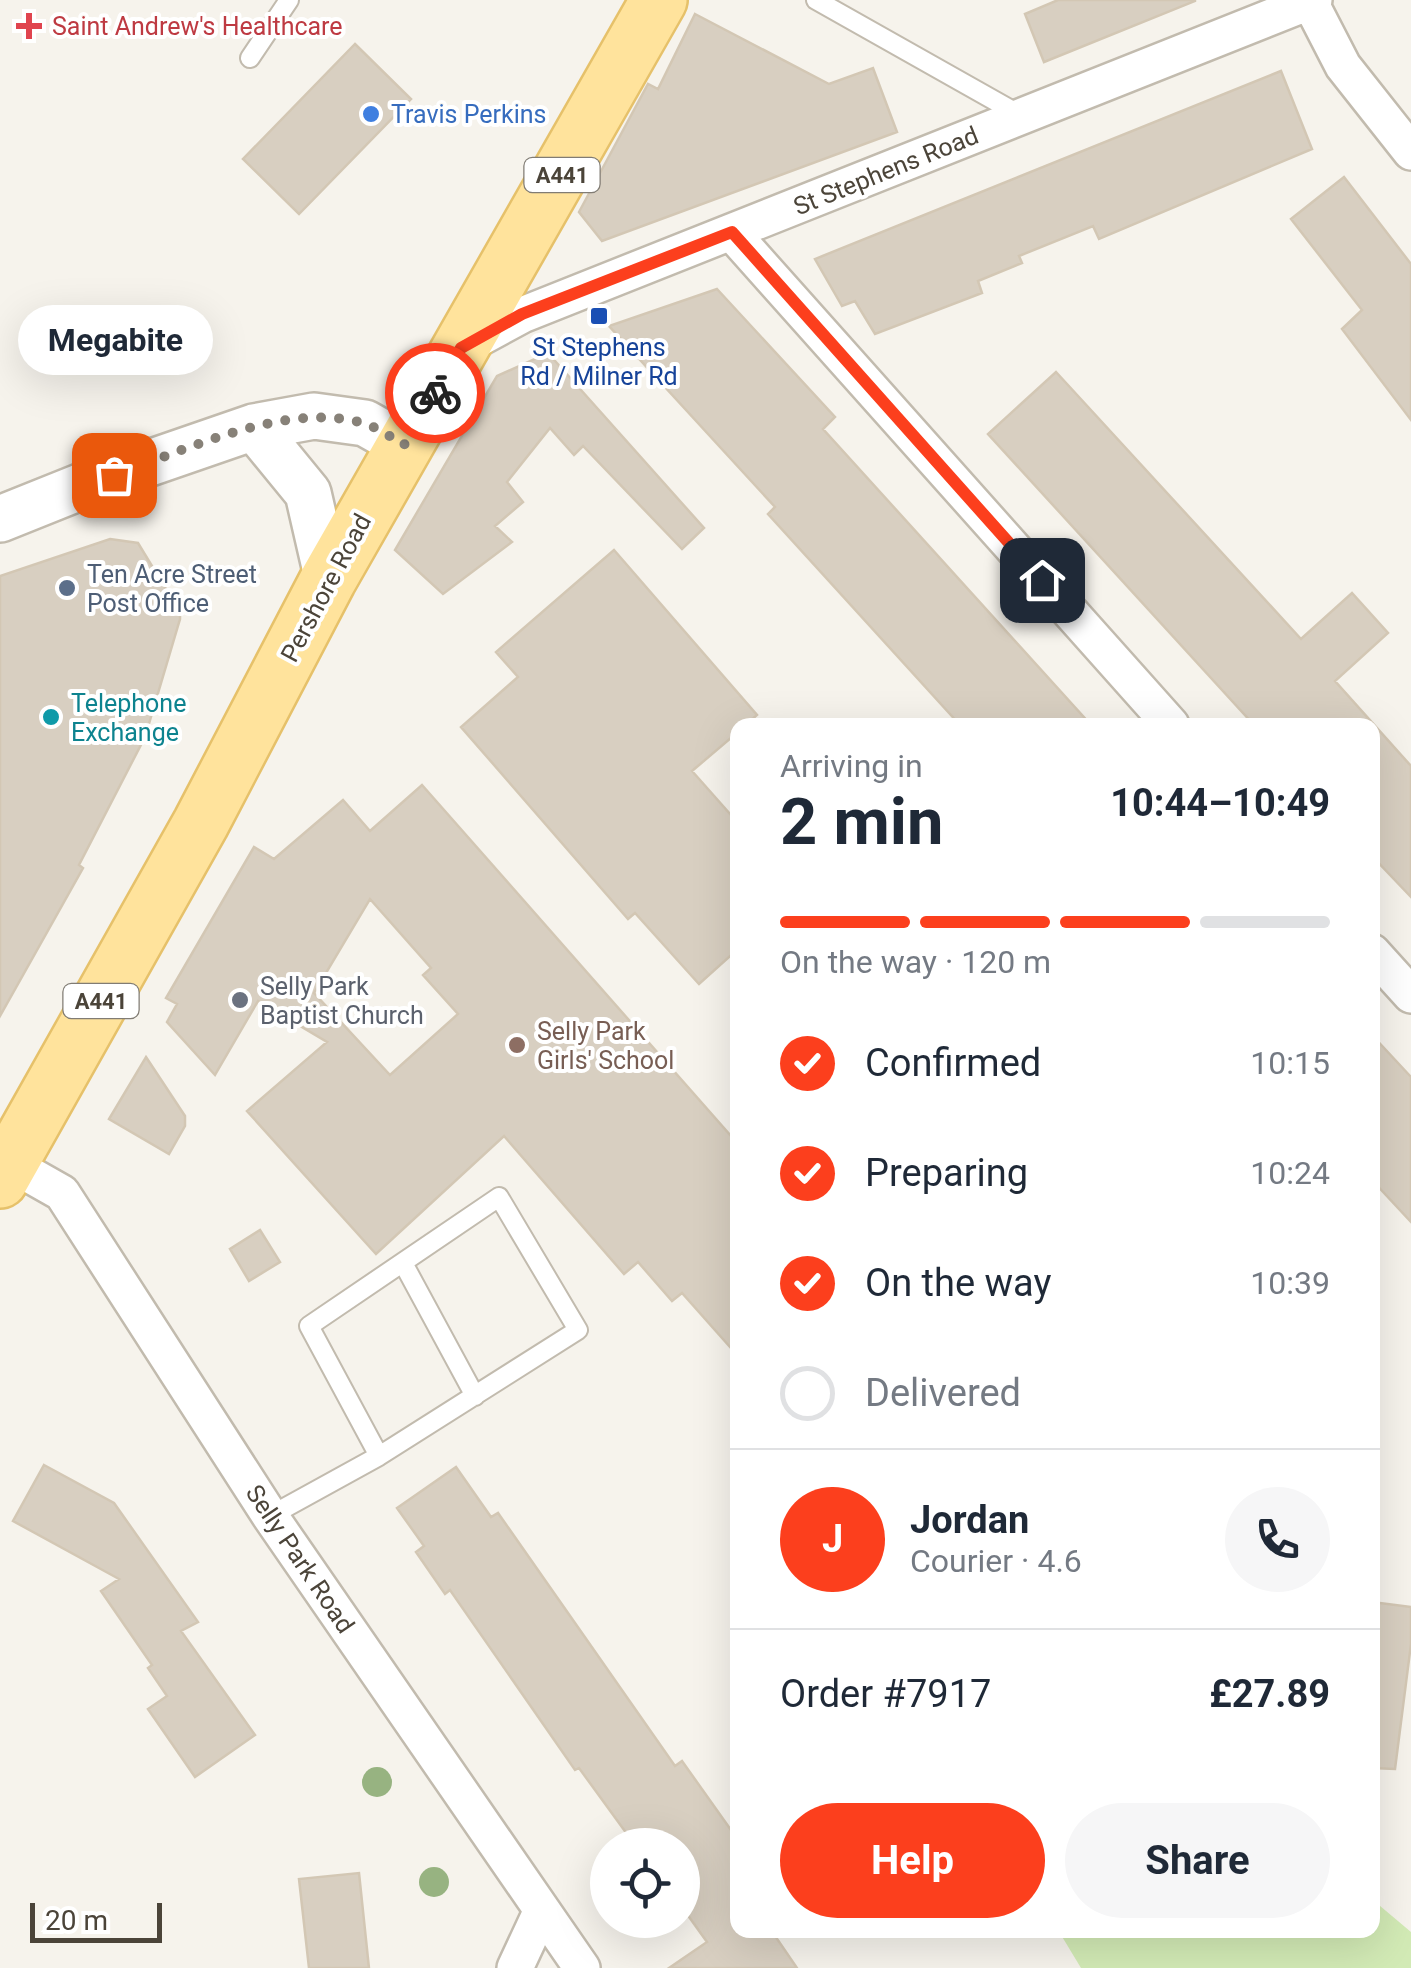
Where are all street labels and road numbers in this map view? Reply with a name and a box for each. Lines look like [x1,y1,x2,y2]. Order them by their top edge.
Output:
street label: St Stephens Road [789,121,983,221]
road number: A441 [524,158,600,192]
street label: Pershore Road [275,509,377,667]
road number: A441 [64,984,138,1018]
street label: Selly Park Road [240,1479,360,1639]

